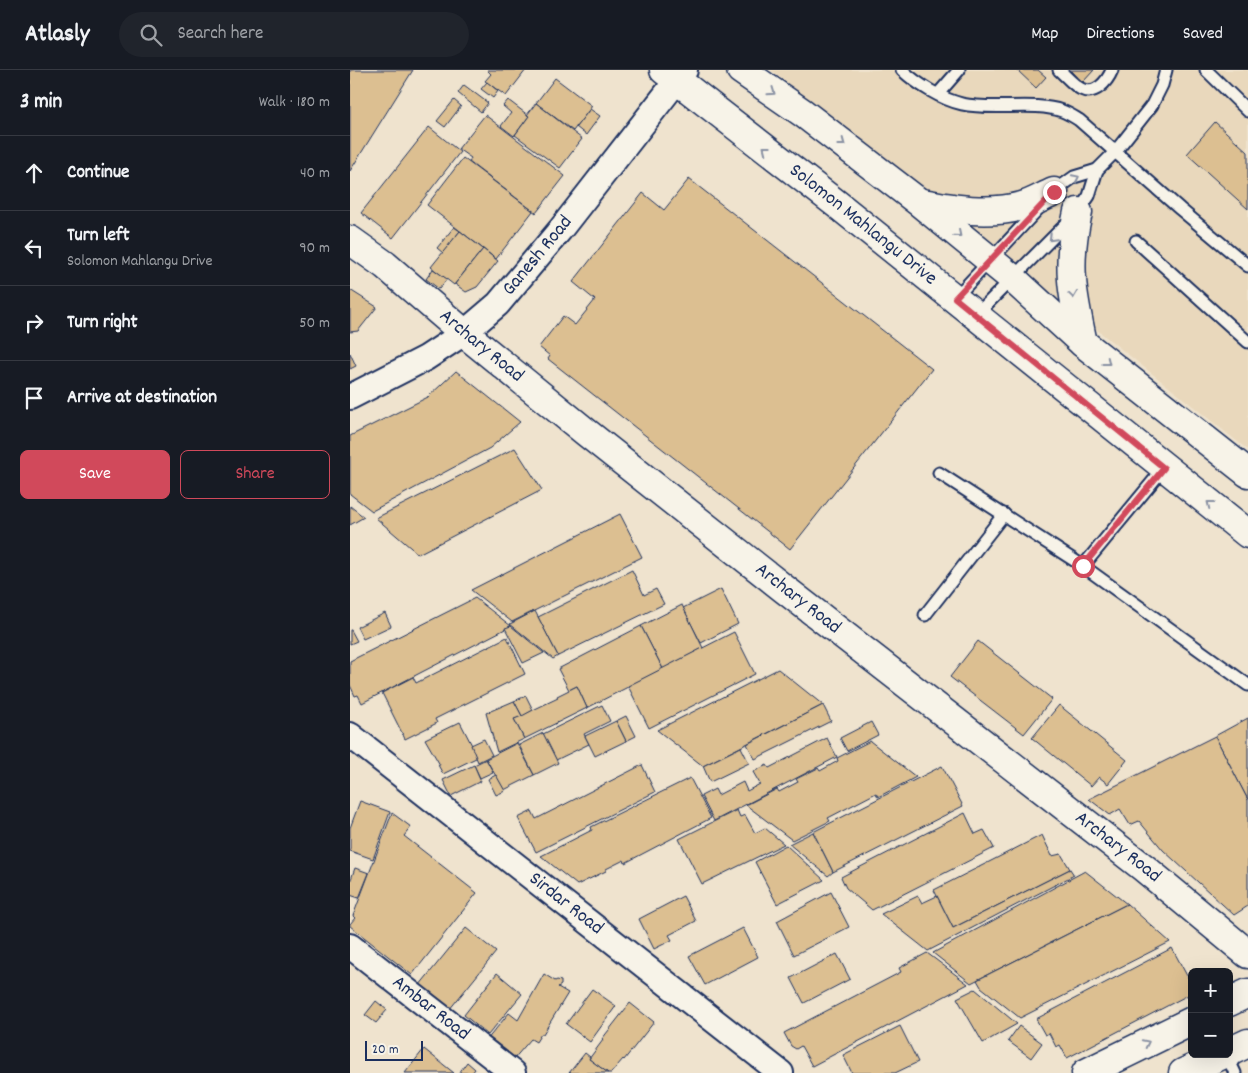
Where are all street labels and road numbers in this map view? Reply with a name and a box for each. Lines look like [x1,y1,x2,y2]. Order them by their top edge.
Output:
street label: Solomon Mahlangu Drive [783,158,943,293]
street label: Ganesh Road [496,210,580,302]
street label: Archary Road [433,303,529,390]
street label: Archary Road [749,557,847,642]
street label: Archary Road [1068,805,1167,890]
street label: Sirdar Road [522,866,609,942]
street label: Ambar Road [385,969,475,1048]

